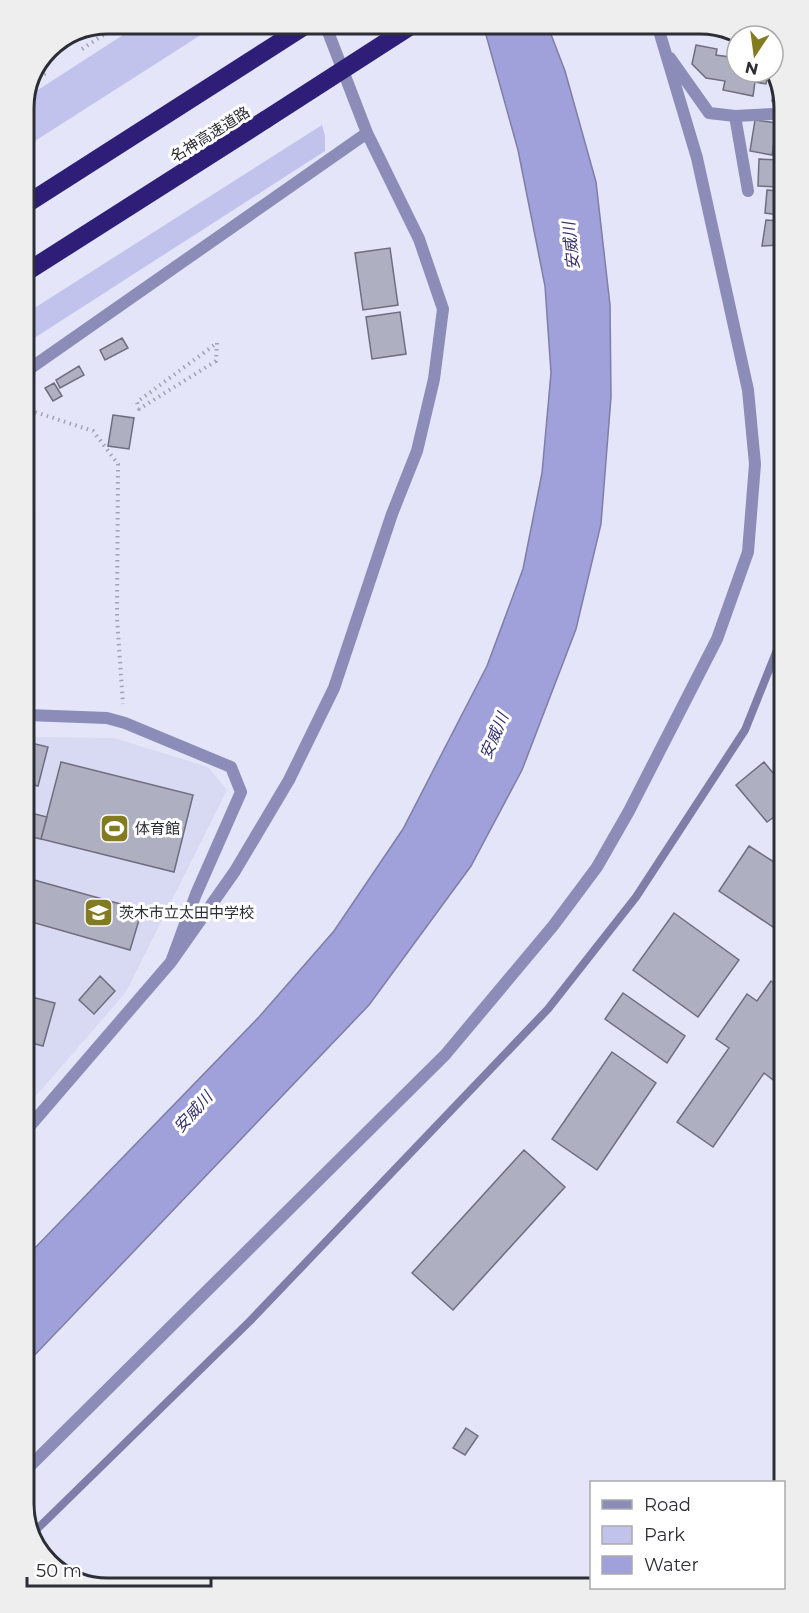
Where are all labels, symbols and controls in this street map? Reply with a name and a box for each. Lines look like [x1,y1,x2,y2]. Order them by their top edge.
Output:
north arrow [725,24,785,84]
text: N [743,57,760,79]
street label: 名神高速道路 [167,102,253,166]
water label: 安威川 [559,219,583,271]
water label: 安威川 [476,708,513,762]
sports icon: 体育館 [98,812,130,844]
place label: 体育館 [135,819,180,838]
school or university icon: 茨木市立太田中学校 [82,896,114,928]
place label: 茨木市立太田中学校 [119,903,254,922]
water label: 安威川 [170,1086,217,1136]
legend [590,1481,785,1589]
text: Road [644,1494,691,1516]
text: Park [644,1524,685,1546]
scale bar [27,1550,212,1588]
text: Water [644,1554,699,1576]
text: 50 m [36,1560,82,1582]

